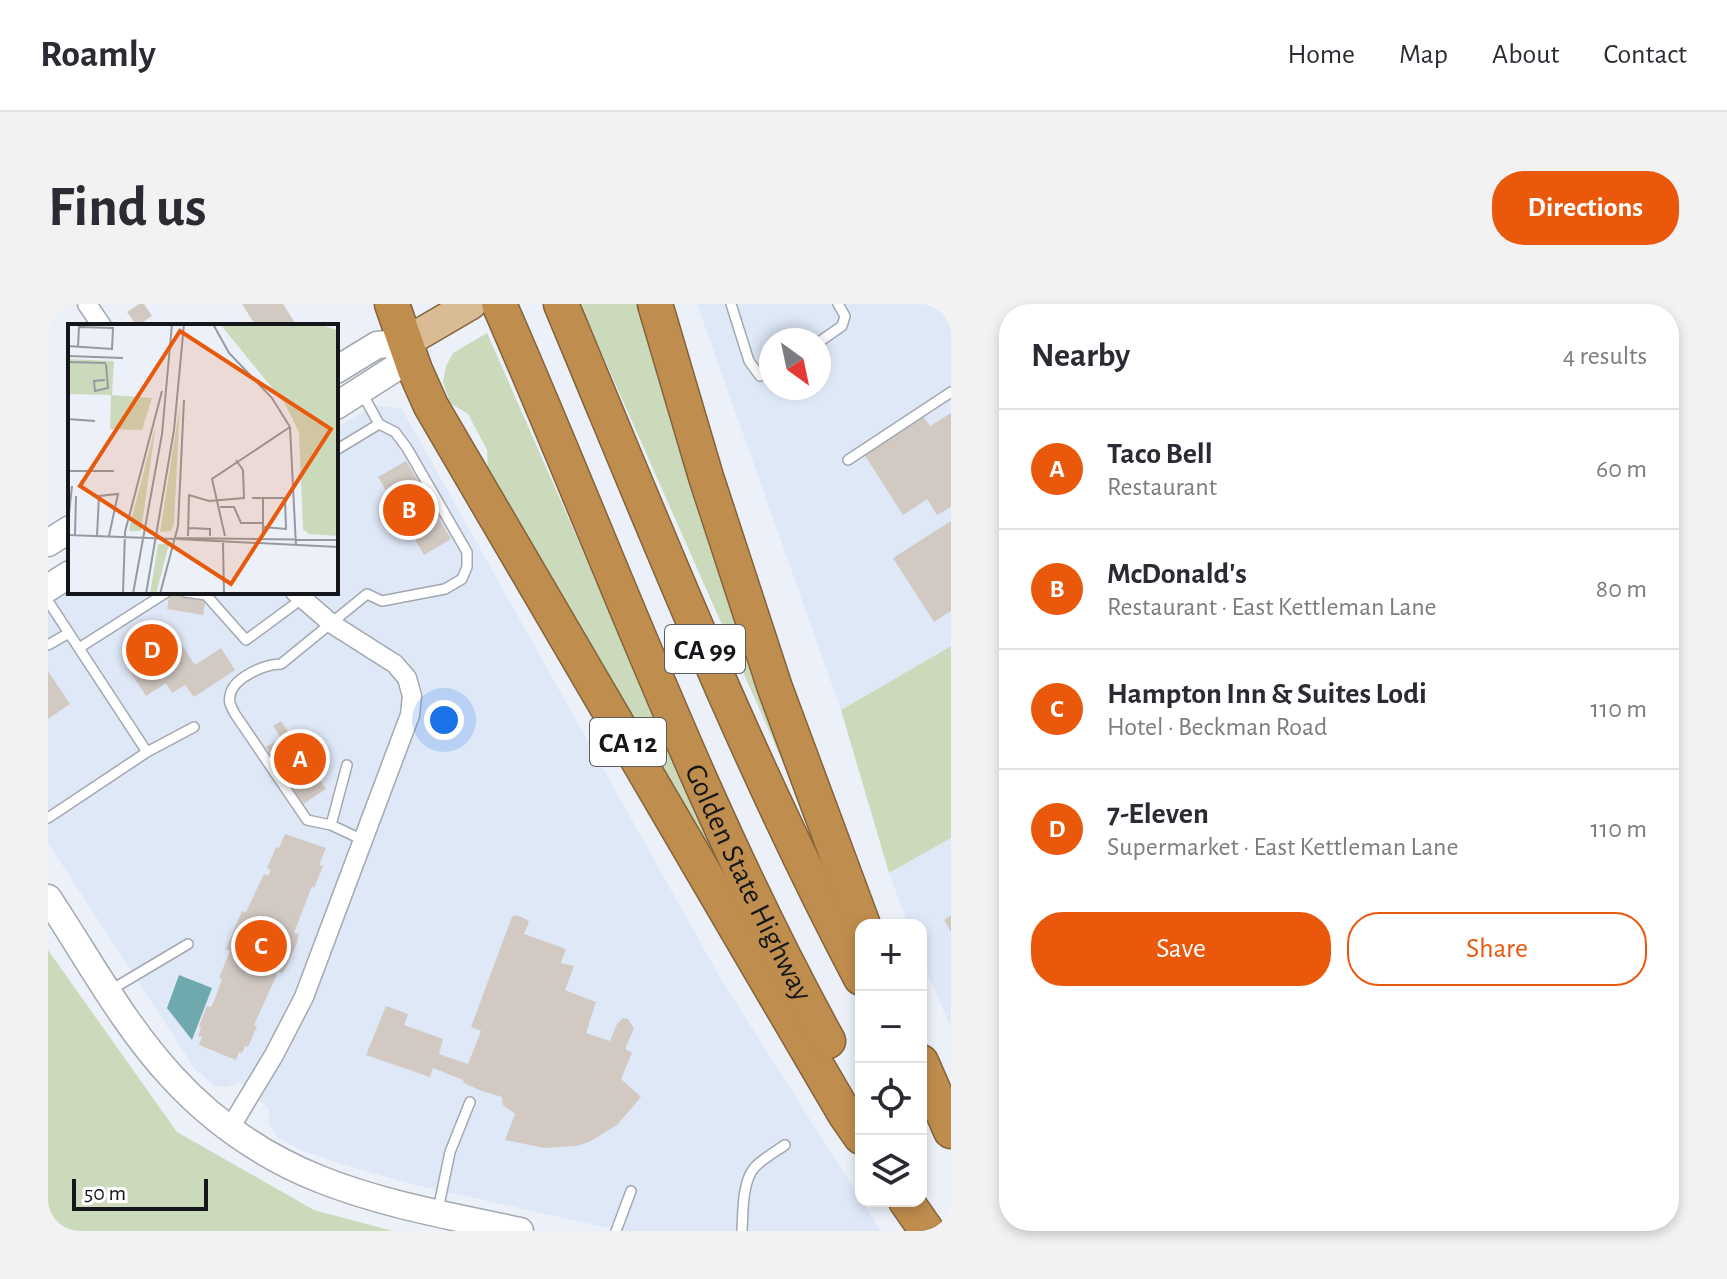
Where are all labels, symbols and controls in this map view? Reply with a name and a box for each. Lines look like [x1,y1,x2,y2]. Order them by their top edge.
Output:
text: Roamly [40,36,156,74]
text: Home [1288,41,1355,69]
text: Map [1399,41,1448,69]
text: About [1492,41,1560,69]
text: Contact [1604,41,1687,69]
button: Directions [1492,171,1679,245]
text: Find us [48,180,206,236]
inset map [68,324,338,594]
north arrow [759,328,831,400]
text: Nearby [1031,339,1130,373]
text: 4 results [1563,343,1647,369]
text: Taco Bell [1107,439,1213,469]
text: A [1049,456,1065,482]
text: 60 m [1596,456,1647,482]
text: Restaurant [1107,474,1217,500]
pin: B [383,480,435,540]
text: McDonald's [1107,559,1247,589]
text: B [1049,576,1065,602]
text: 80 m [1596,576,1647,602]
text: Restaurant · East Kettleman Lane [1107,594,1437,620]
pin: D [126,620,178,680]
road number: CA 99 [665,625,745,673]
text: Hampton Inn & Suites Lodi [1107,679,1427,709]
text: C [1050,696,1064,722]
text: 110 m [1590,696,1647,722]
your location [424,700,464,740]
text: Hotel · Beckman Road [1107,714,1327,740]
road number: CA 12 [590,718,666,766]
pin: A [274,729,326,789]
street label: Golden State Highway [679,760,818,1006]
text: 7-Eleven [1107,799,1209,829]
text: D [1048,816,1066,842]
text: 110 m [1590,816,1647,842]
text: Supermarket · East Kettleman Lane [1107,834,1458,860]
button: Save [1031,912,1331,986]
button: Share [1347,912,1647,986]
pin: C [235,916,287,976]
map controls [855,919,927,1207]
button: + [855,919,927,991]
button: − [855,991,927,1063]
button: locate [855,1063,927,1135]
button: layers [855,1135,927,1207]
scale bar [72,1175,208,1211]
text: 50 m [84,1182,126,1204]

